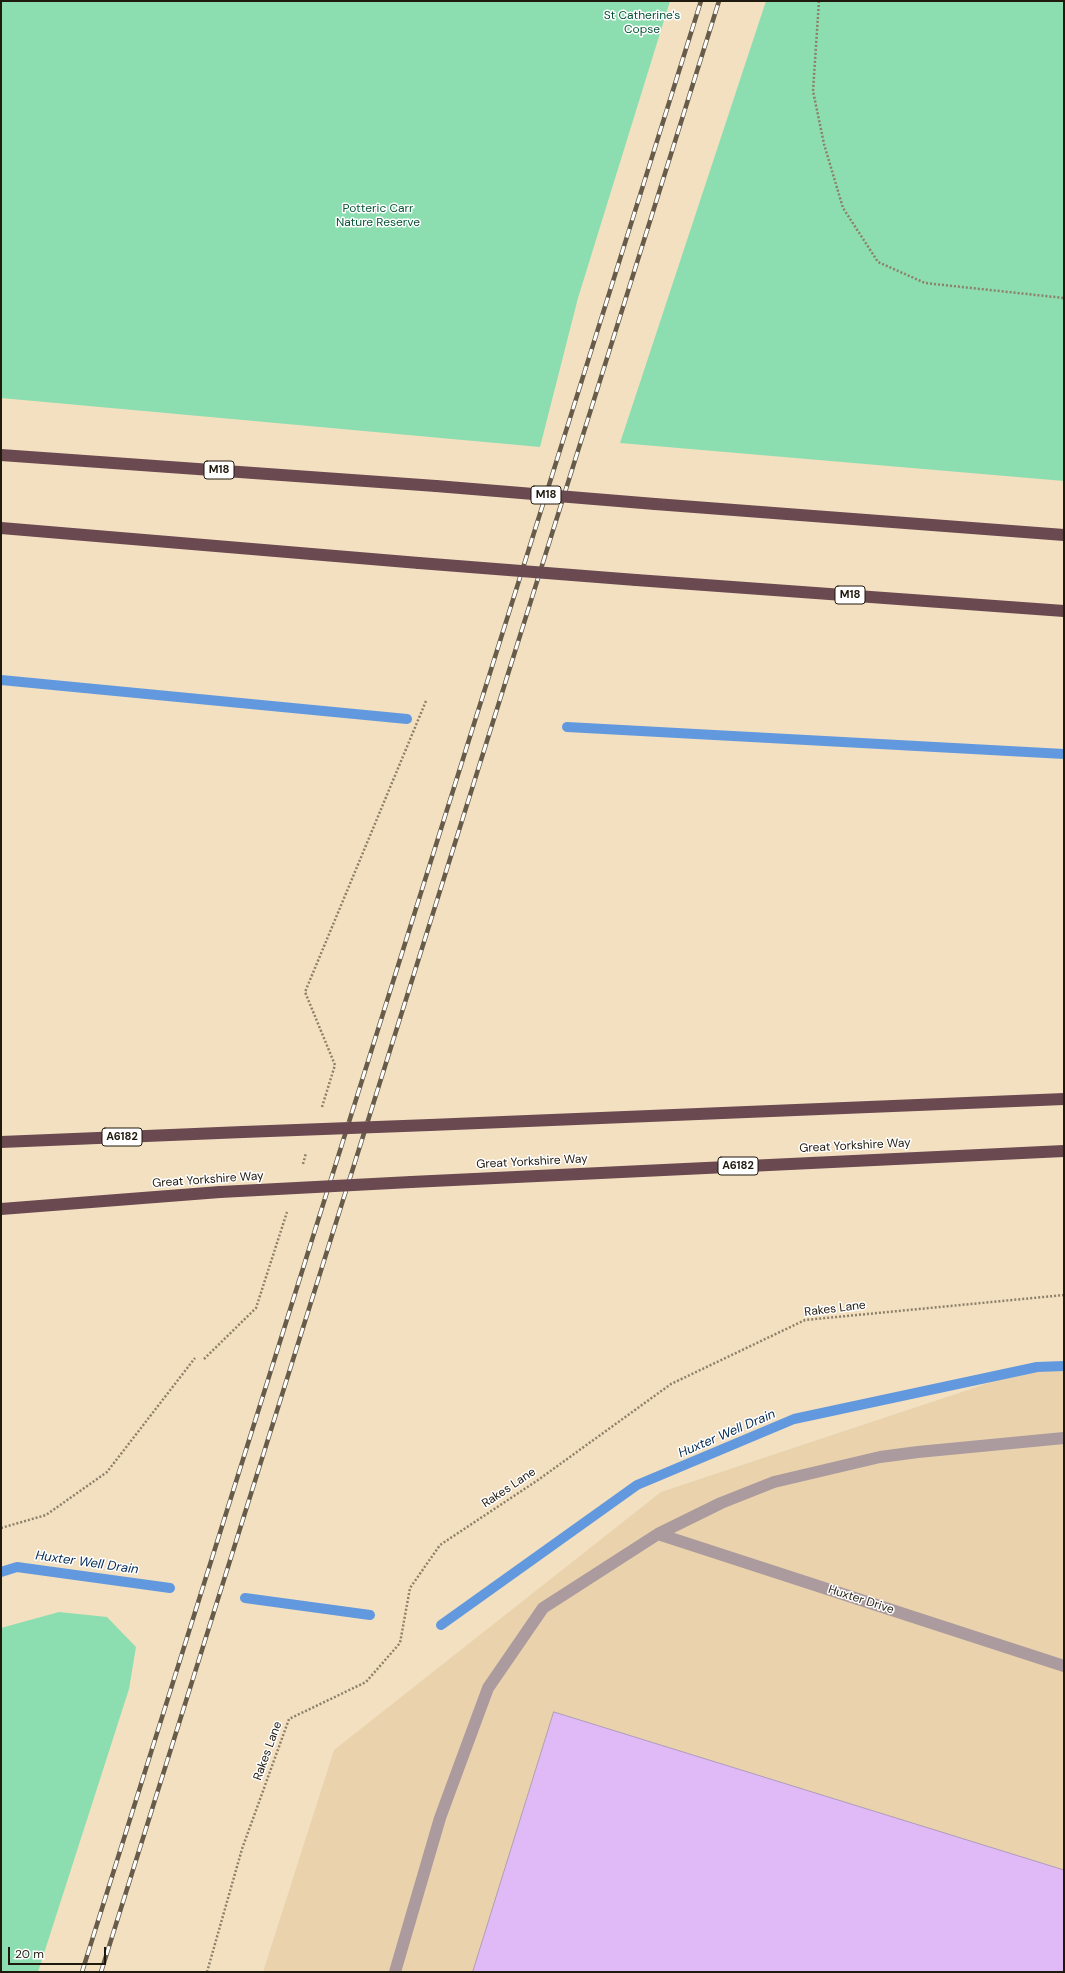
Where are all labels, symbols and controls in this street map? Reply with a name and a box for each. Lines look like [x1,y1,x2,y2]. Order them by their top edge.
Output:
park label: St Catherine's Copse [604,9,680,37]
park label: Potteric Carr Nature Reserve [336,202,420,230]
road number: M18 [204,461,234,479]
road number: M18 [531,486,561,504]
road number: M18 [835,586,865,604]
road number: A6182 [102,1128,142,1146]
street label: Great Yorkshire Way [799,1136,911,1156]
street label: Great Yorkshire Way [476,1152,588,1172]
road number: A6182 [718,1157,758,1175]
street label: Great Yorkshire Way [152,1169,264,1191]
street label: Rakes Lane [804,1298,866,1320]
water label: Huxter Well Drain [676,1407,778,1461]
street label: Rakes Lane [479,1465,539,1511]
water label: Huxter Well Drain [34,1548,140,1578]
street label: Huxter Drive [826,1583,896,1617]
street label: Rakes Lane [251,1720,285,1782]
scale bar [10,1939,108,1965]
text: 20 m [15,1946,44,1962]

